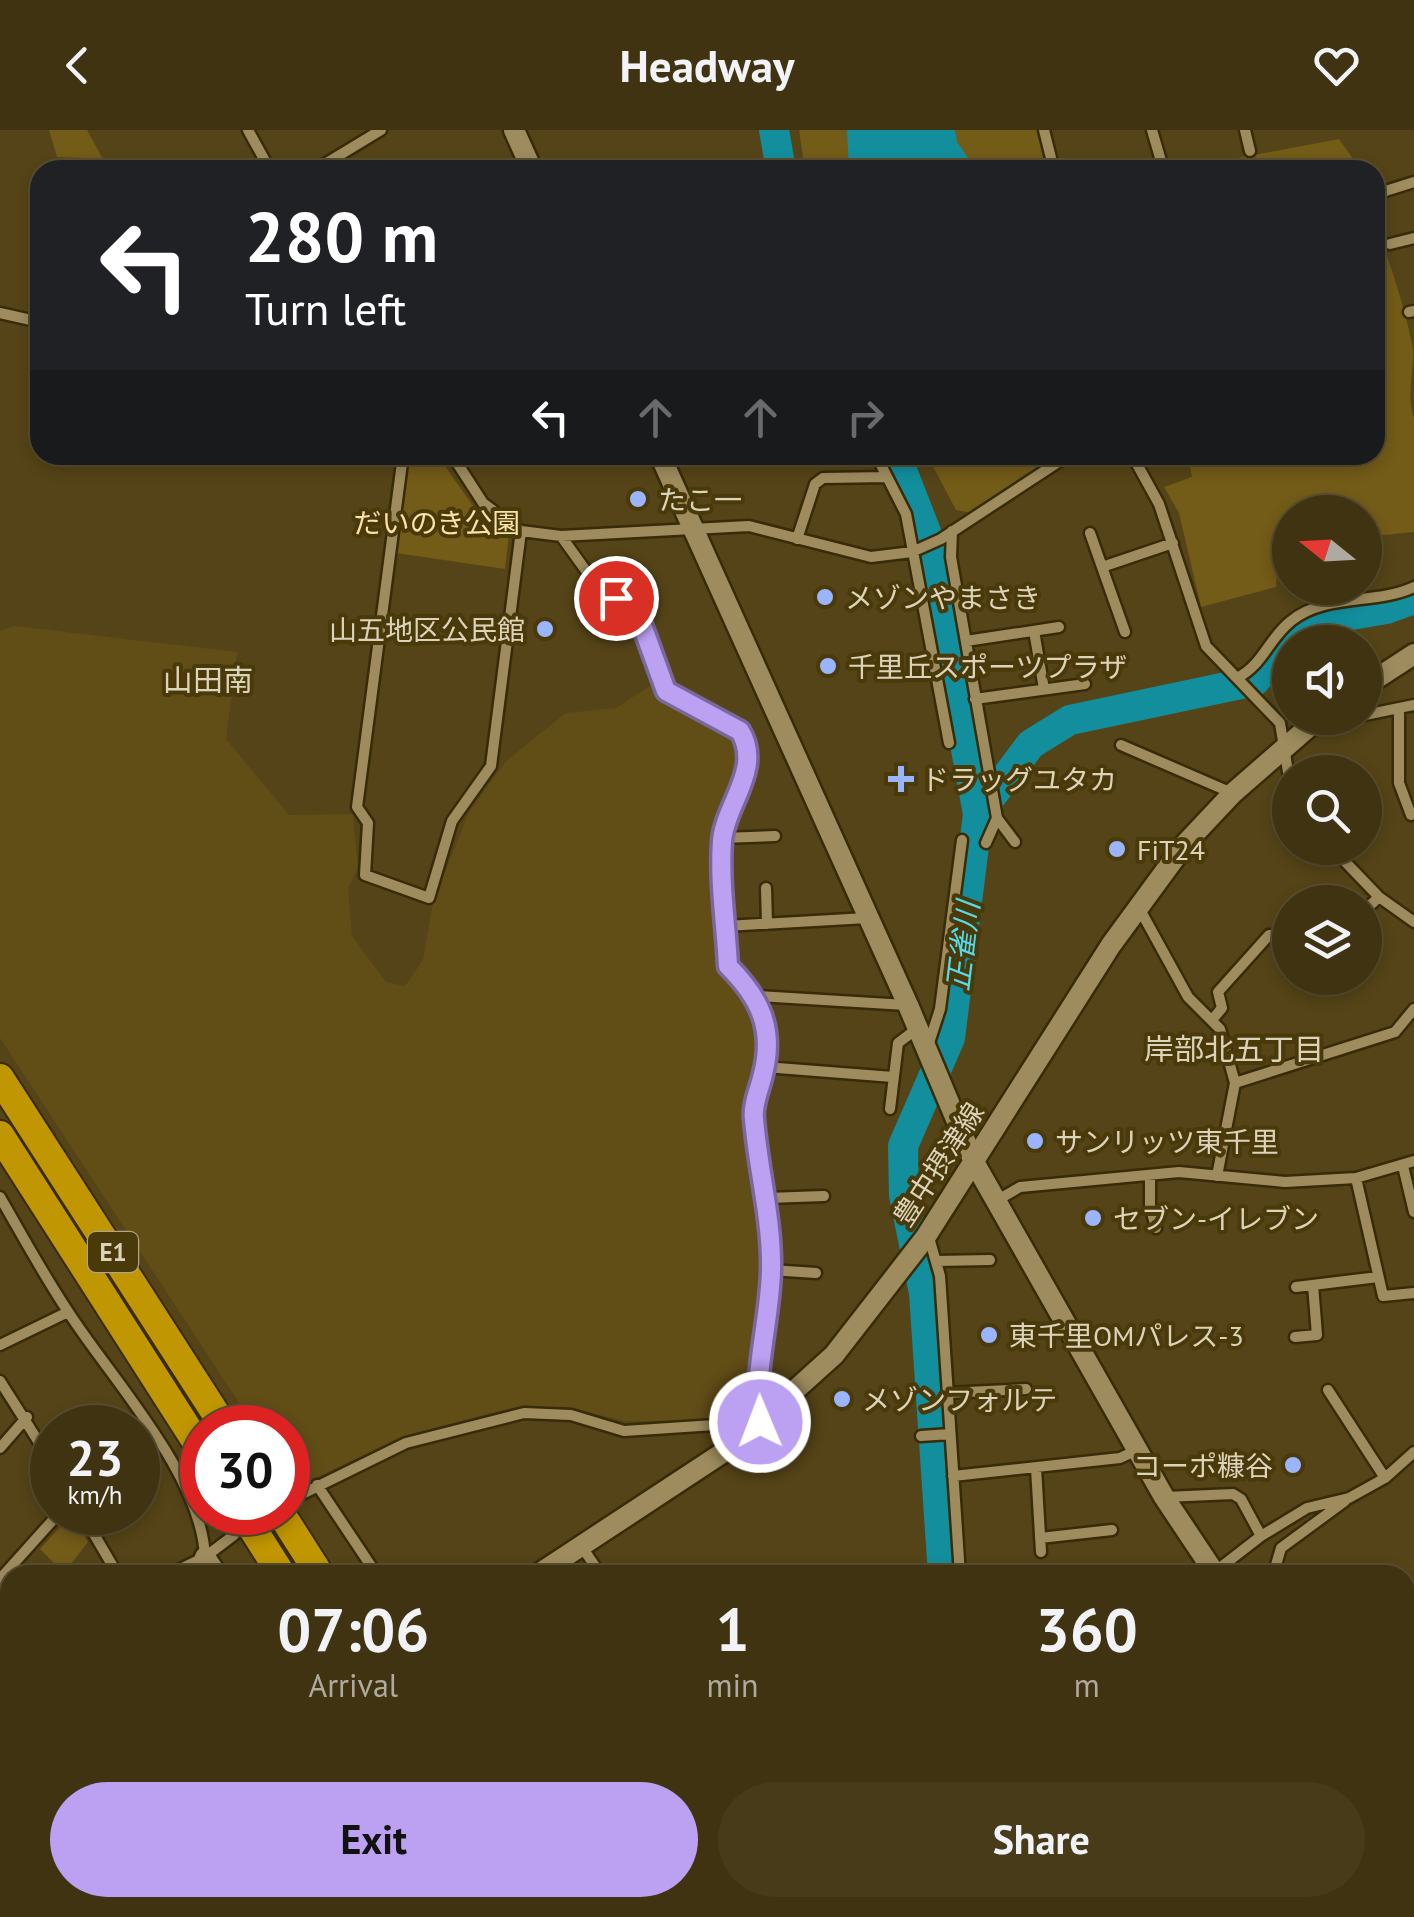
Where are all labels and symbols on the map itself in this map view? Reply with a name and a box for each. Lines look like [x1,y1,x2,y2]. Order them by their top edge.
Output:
place label: たこ一 [658,481,742,518]
marker: たこ一 [627,488,649,510]
north arrow [1272,495,1382,605]
park label: だいのき公園 [353,504,521,541]
pin [574,556,659,641]
place label: メゾンやまさき [845,579,1041,616]
marker: メゾンやまさき [814,586,836,608]
place label: 山五地区公民館 [329,611,525,648]
marker: 山五地区公民館 [534,618,556,640]
place label: 千里丘スポーツプラザ [848,648,1127,685]
marker: 千里丘スポーツプラザ [817,655,839,677]
district label: 山田南 [163,660,253,699]
place label: ドラッグユタカ [921,761,1117,798]
marker: ドラッグユタカ [890,768,912,790]
place label: FiT24 [1137,831,1205,868]
marker: FiT24 [1106,838,1128,860]
water label: 正雀川 [937,896,987,993]
district label: 岸部北五丁目 [1144,1029,1324,1068]
street label: 豊中摂津線 [884,1095,992,1233]
place label: サンリッツ東千里 [1055,1123,1279,1160]
marker: サンリッツ東千里 [1024,1130,1046,1152]
place label: セブン-イレブン [1113,1200,1319,1237]
marker: セブン-イレブン [1082,1207,1104,1229]
road number: E1 [88,1232,138,1272]
place label: 東千里OMパレス-3 [1009,1317,1244,1354]
marker: 東千里OMパレス-3 [978,1324,1000,1346]
position arrow [708,1370,812,1474]
place label: メゾンフォルテ [862,1381,1057,1418]
marker: メゾンフォルテ [831,1388,853,1410]
speed limit sign: 30 [180,1405,310,1535]
place label: コーポ糠谷 [1133,1447,1273,1484]
marker: コーポ糠谷 [1282,1454,1304,1476]

